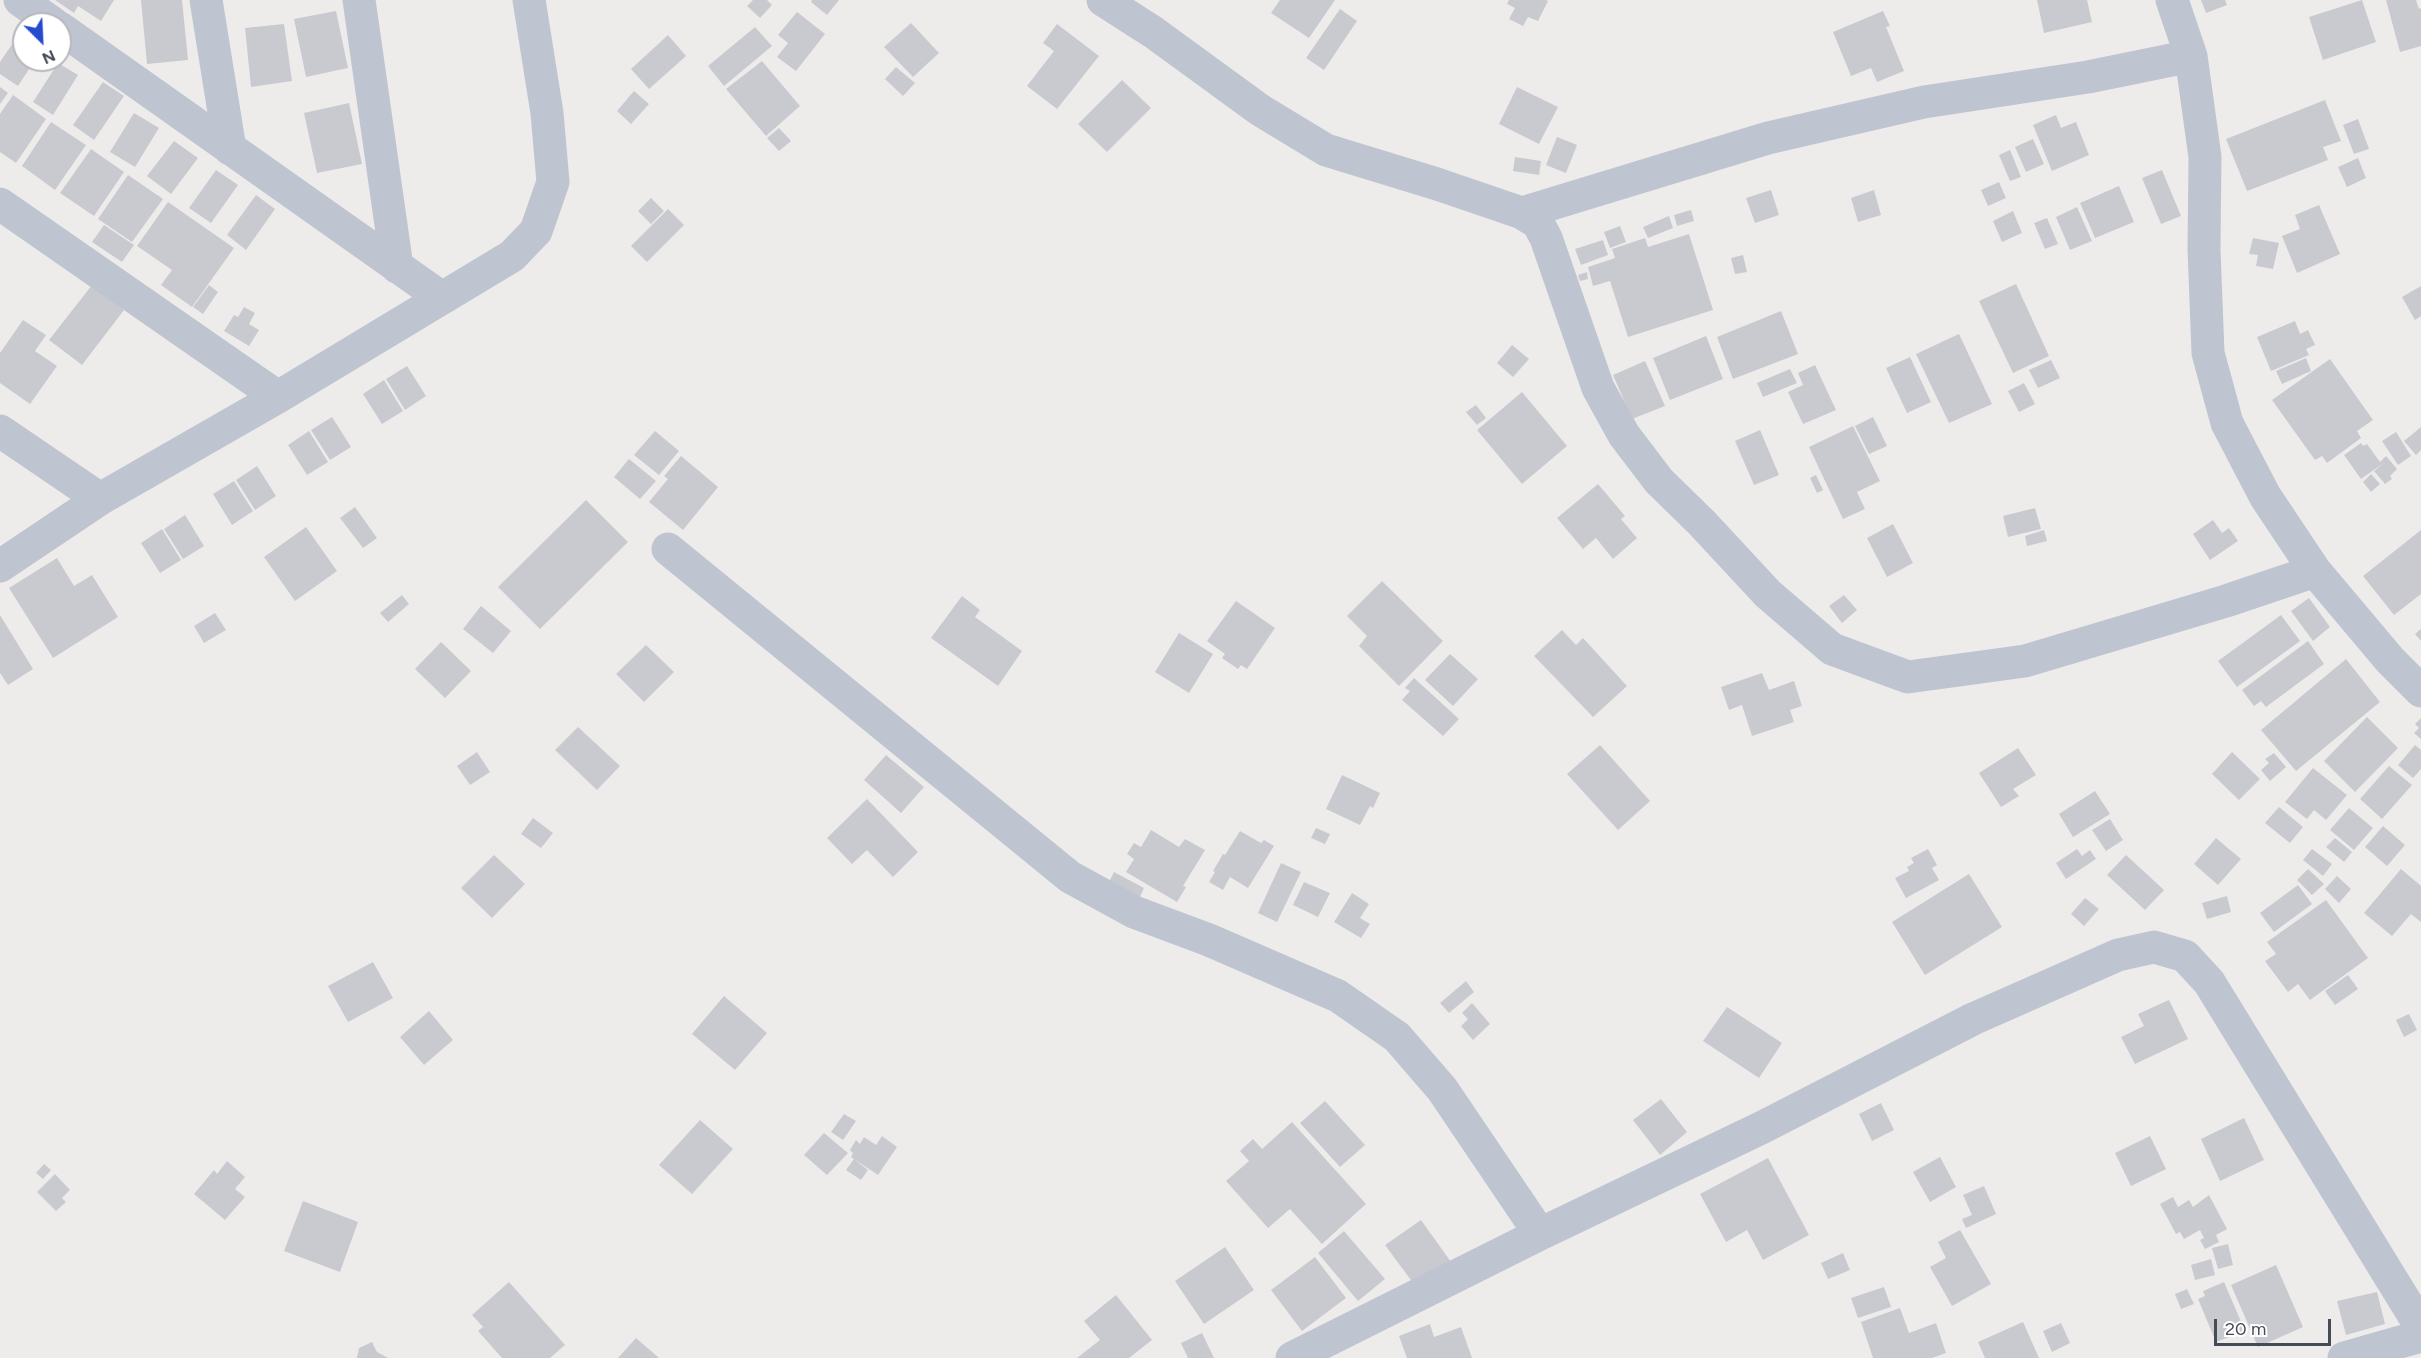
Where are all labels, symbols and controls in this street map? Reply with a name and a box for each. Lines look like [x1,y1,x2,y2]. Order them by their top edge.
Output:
north arrow [12,12,72,72]
text: N [39,46,58,68]
scale bar [2217,1307,2334,1345]
text: 20 m [2225,1318,2266,1340]

